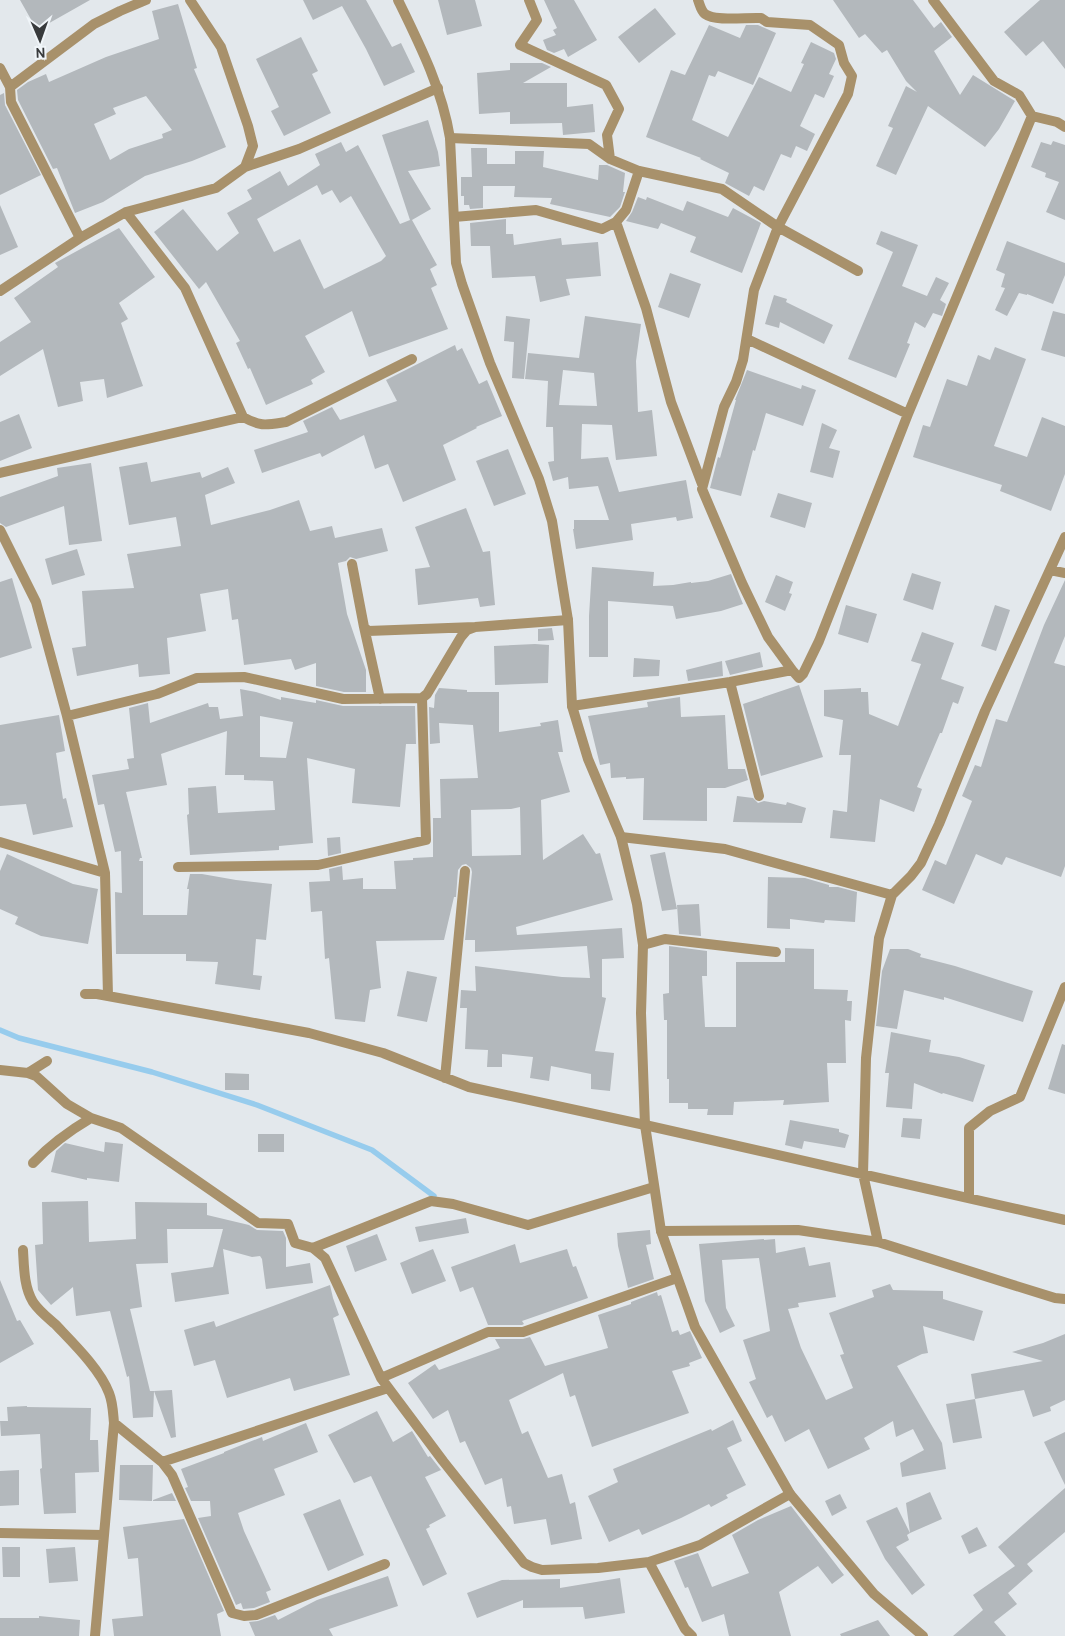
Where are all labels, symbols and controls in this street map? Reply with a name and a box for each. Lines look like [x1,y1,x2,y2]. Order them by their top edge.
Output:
north arrow [15,15,65,65]
text: N [35,44,46,62]

